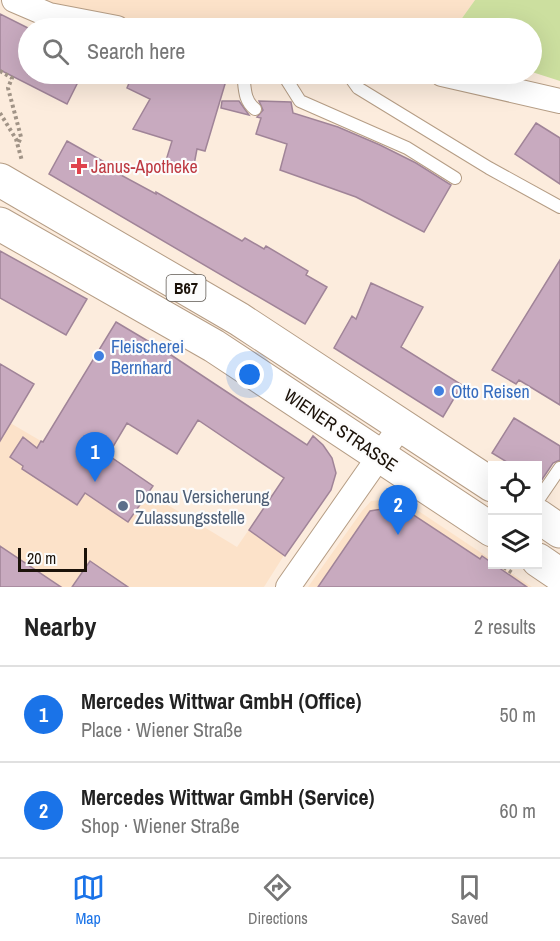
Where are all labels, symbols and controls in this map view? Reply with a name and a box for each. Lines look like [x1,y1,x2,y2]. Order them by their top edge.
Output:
search box [18,18,542,84]
icon: search [39,35,72,68]
text: Search here [87,36,185,66]
place label: Janus-Apotheke [91,154,198,179]
marker: Janus-Apotheke [72,159,86,173]
road number: B67 [166,275,206,301]
place label: Fleischerei Bernhard [111,334,184,380]
marker: Fleischerei Bernhard [92,349,106,363]
your location [235,360,264,389]
place label: Otto Reisen [451,379,530,404]
street label: WIENER STRASSE [279,383,403,477]
marker: Otto Reisen [432,384,446,398]
pin: 1 [76,432,115,482]
map controls [488,461,542,569]
button: locate [488,461,542,515]
place label: Donau Versicherung Zulassungsstelle [135,484,270,530]
pin: 2 [378,486,418,535]
marker: Donau Versicherung Zulassungsstelle [116,499,130,513]
button: layers [488,515,542,569]
scale bar [18,545,87,572]
text: 20 m [27,547,56,569]
text: Nearby [24,609,96,644]
text: 2 results [474,613,536,640]
text: Mercedes Wittwar GmbH (Office) [81,686,362,716]
text: 1 [39,701,48,728]
text: 50 m [500,701,536,728]
text: Place · Wiener Straße [81,716,242,743]
text: Mercedes Wittwar GmbH (Service) [81,782,375,812]
text: 2 [39,797,48,824]
text: 60 m [500,797,536,824]
text: Shop · Wiener Straße [81,812,240,839]
tab: Map [72,871,105,929]
tab: Directions [248,871,308,929]
tab: Saved [451,871,488,929]

